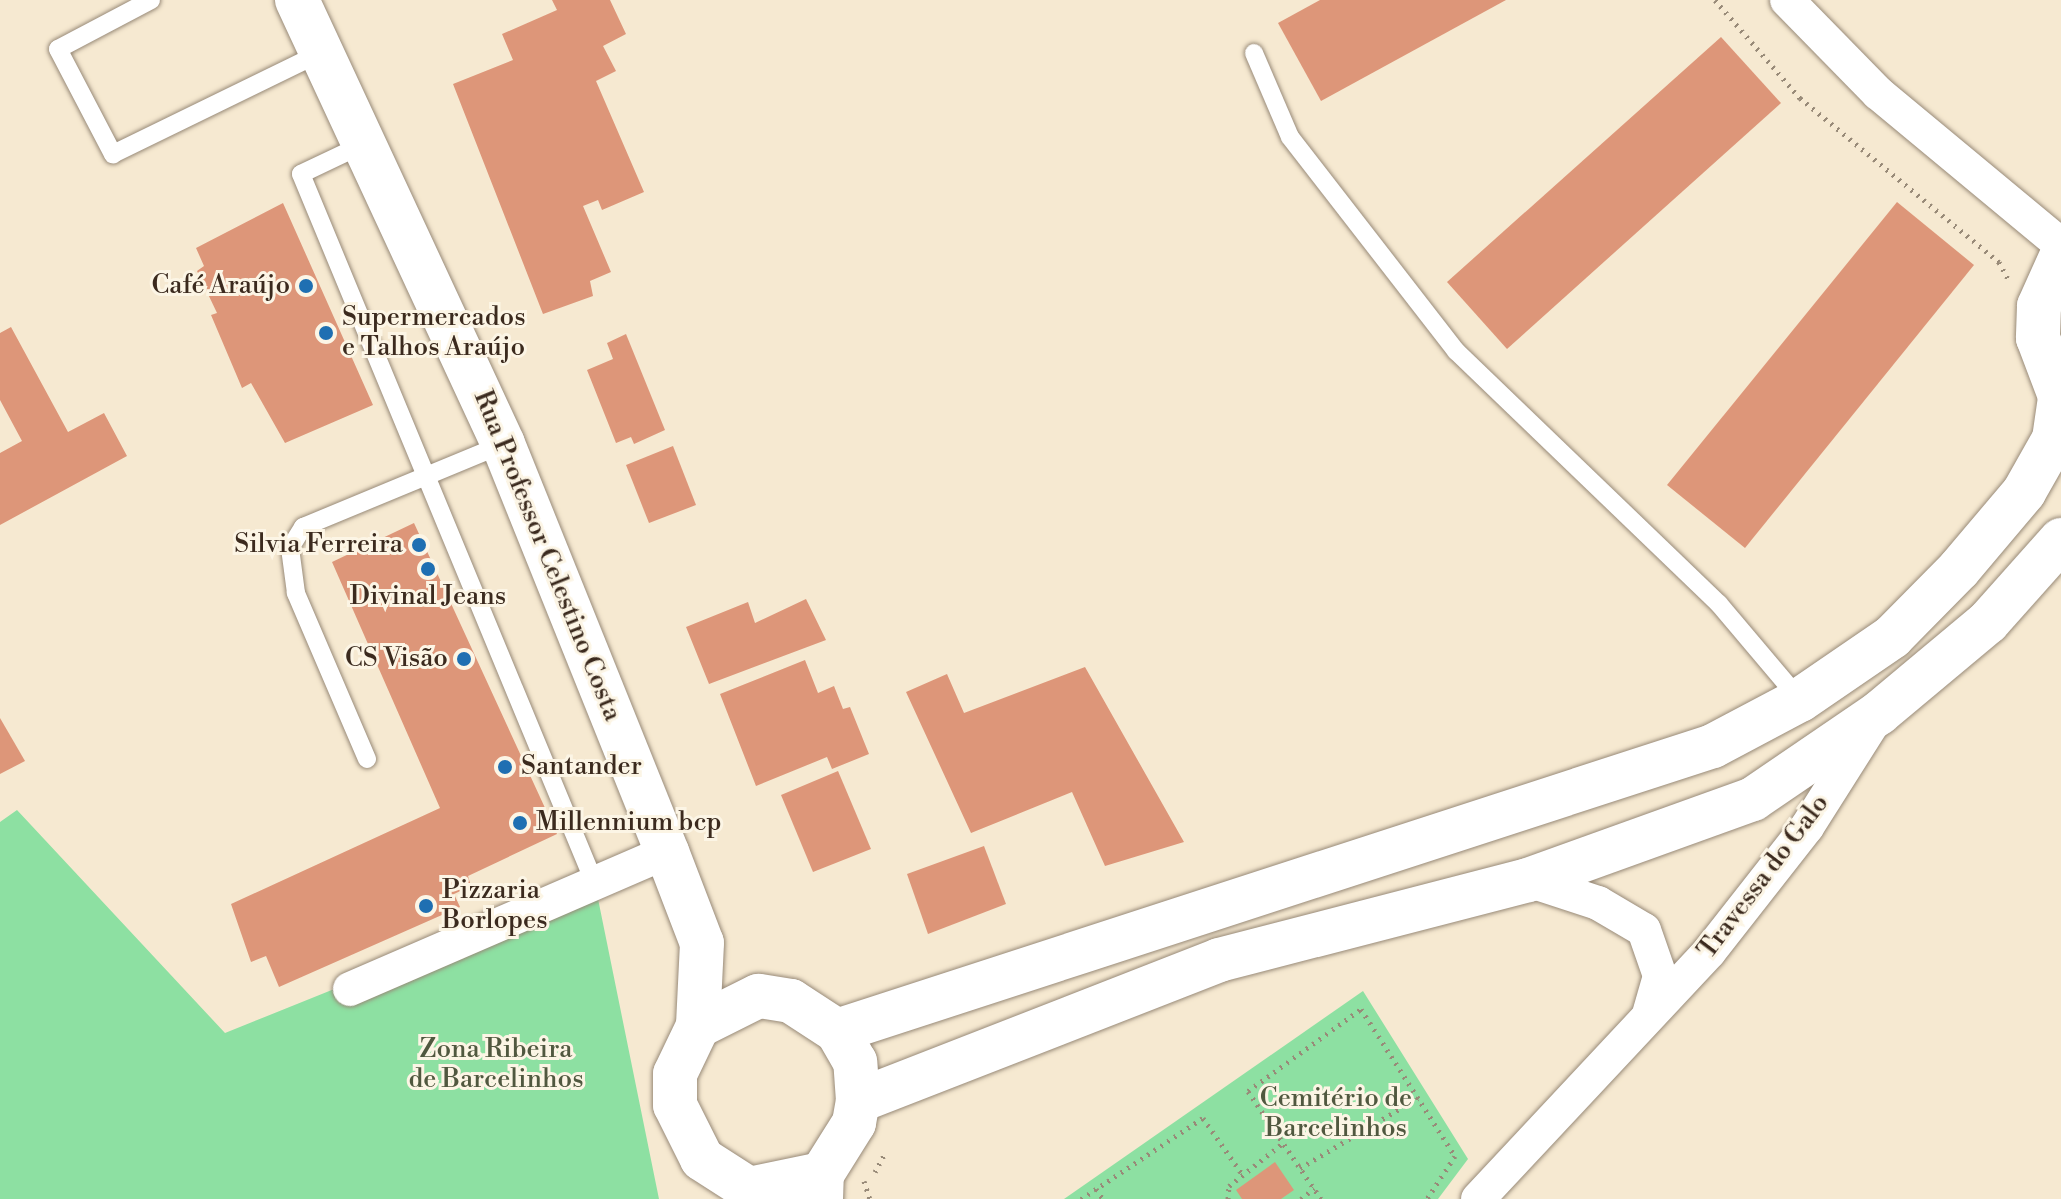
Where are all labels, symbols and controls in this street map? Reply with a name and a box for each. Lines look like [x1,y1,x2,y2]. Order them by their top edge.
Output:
place label: Café Araújo [151,270,290,302]
marker: Café Araújo [297,277,315,295]
place label: Supermercados e Talhos Araújo [342,302,526,364]
marker: Supermercados e Talhos Araújo [317,324,335,342]
street label: Rua Professor Celestino Costa [466,386,628,726]
place label: Silvia Ferreira [234,529,403,561]
marker: Silvia Ferreira [410,536,428,554]
marker: Divinal Jeans [419,560,437,578]
place label: Divinal Jeans [350,581,506,613]
place label: CS Visão [345,643,448,675]
marker: CS Visão [455,650,473,668]
place label: Santander [521,751,642,783]
marker: Santander [496,758,514,776]
street label: Travessa do Galo [1692,789,1836,965]
place label: Millennium bcp [536,807,722,839]
marker: Millennium bcp [511,814,529,832]
place label: Pizzaria Borlopes [442,875,548,936]
marker: Pizzaria Borlopes [417,897,435,915]
park label: Zona Ribeira de Barcelinhos [408,1034,584,1096]
park label: Cemitério de Barcelinhos [1260,1083,1412,1144]

